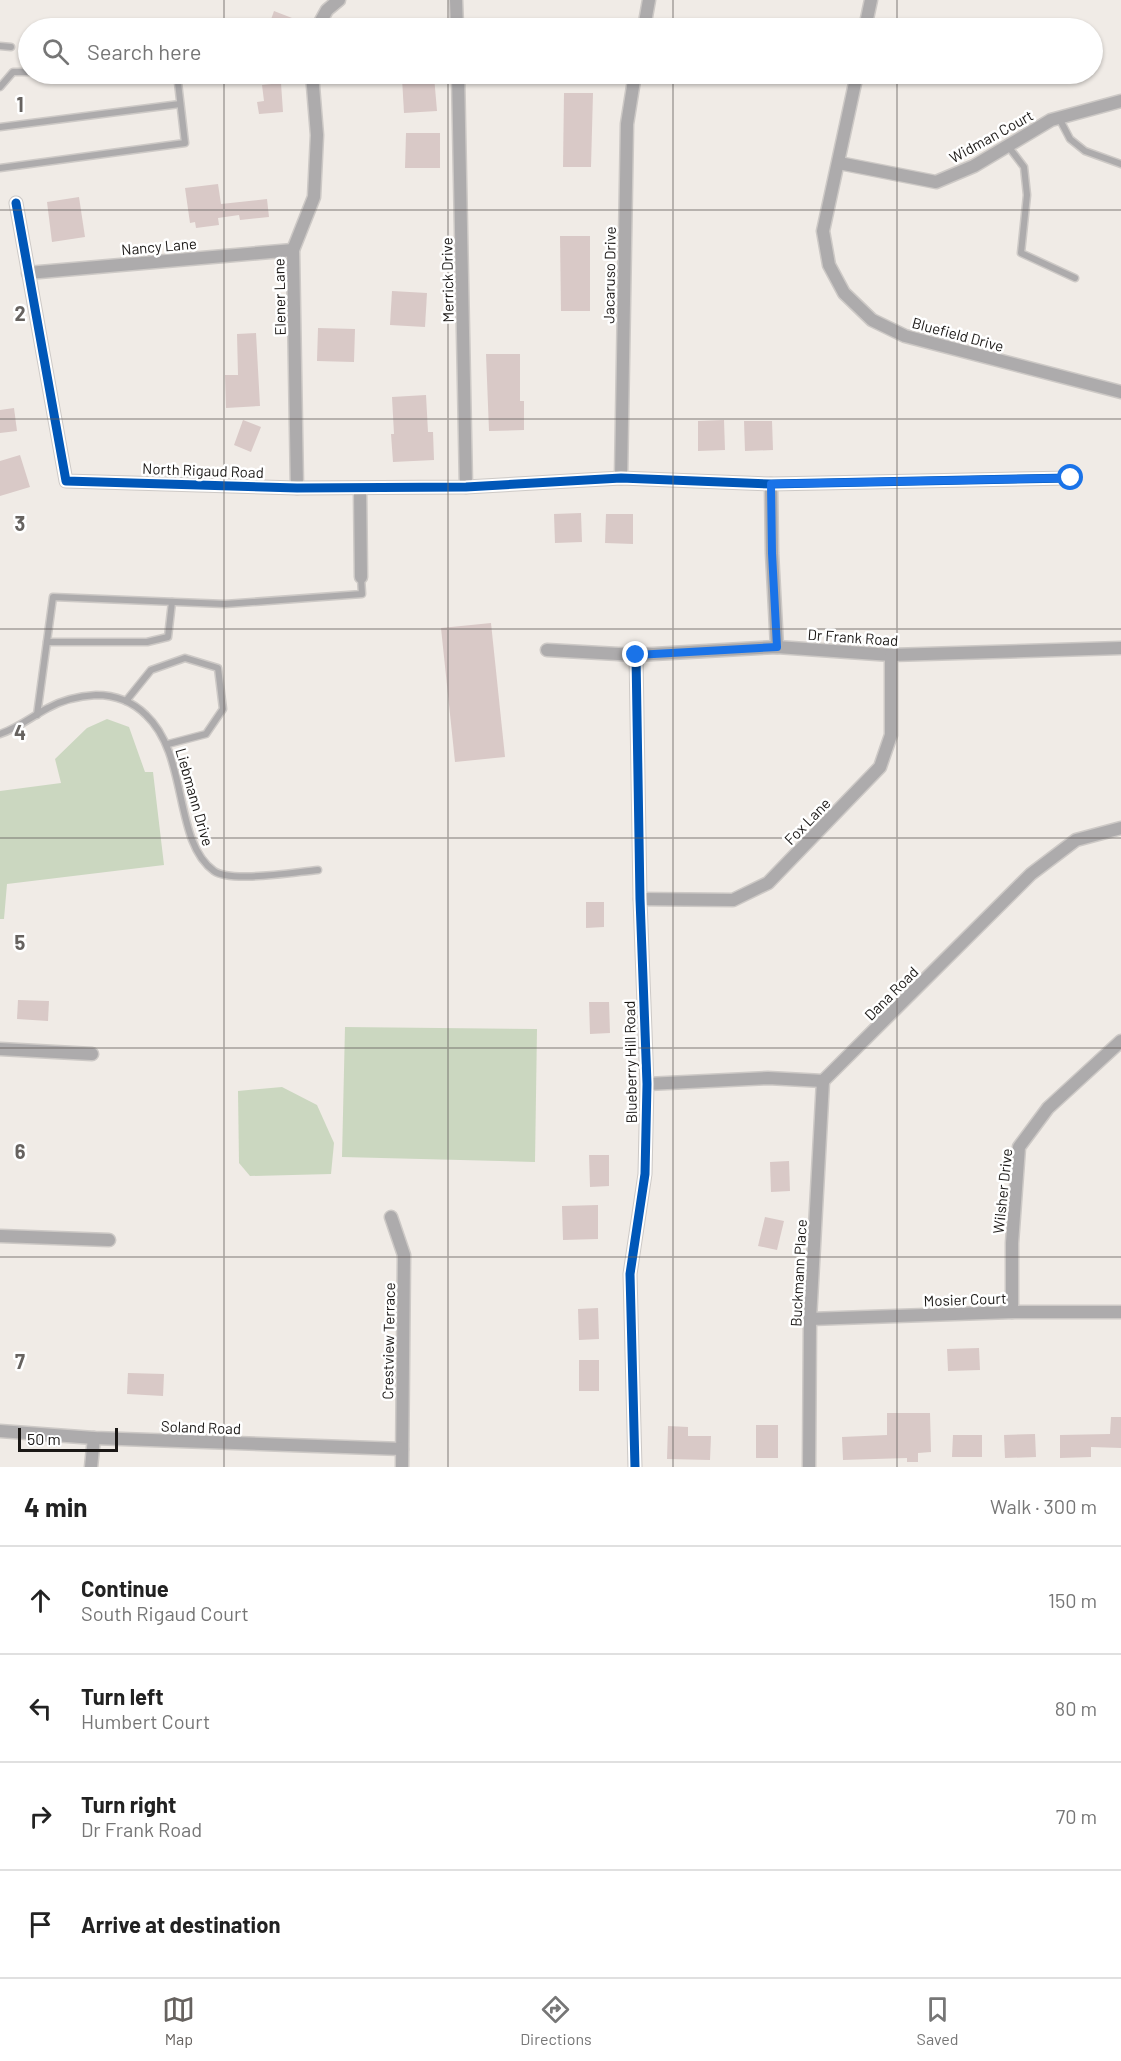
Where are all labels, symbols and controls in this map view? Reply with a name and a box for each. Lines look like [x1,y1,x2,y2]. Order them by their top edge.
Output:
search box [18,18,1103,84]
icon: search [39,35,72,68]
text: Search here [87,38,201,64]
text: 1 [16,92,24,116]
street label: Widman Court [946,106,1036,166]
street label: Jacaruso Drive [599,226,619,324]
street label: Nancy Lane [121,234,197,258]
street label: Merrick Drive [437,237,457,323]
street label: Elener Lane [269,258,289,336]
text: 2 [14,301,26,325]
street label: Bluefield Drive [910,313,1006,355]
street label: North Rigaud Road [142,459,264,481]
route start [1057,464,1083,490]
text: 3 [15,511,25,535]
street label: Dr Frank Road [807,625,899,649]
route end [622,641,648,667]
text: 4 [14,720,26,744]
street label: Liebmann Drive [172,746,218,848]
street label: Fox Lane [780,794,834,848]
text: 5 [15,930,26,954]
street label: Dana Road [860,962,922,1024]
street label: Blueberry Hill Road [620,1000,640,1124]
text: 6 [15,1139,26,1163]
street label: Wilsher Drive [989,1148,1015,1234]
street label: Buckmann Place [786,1219,810,1327]
street label: Crestview Terrace [378,1282,398,1400]
street label: Mosier Court [923,1289,1007,1309]
text: 7 [15,1349,25,1373]
street label: Soland Road [161,1417,241,1437]
scale bar [18,1425,118,1452]
text: 50 m [27,1429,61,1448]
text: 4 min [24,1491,88,1522]
text: Walk · 300 m [990,1494,1097,1518]
text: Continue [81,1575,169,1601]
icon: ahead [24,1584,57,1617]
text: 150 m [1048,1588,1097,1612]
text: South Rigaud Court [81,1601,249,1625]
text: Turn left [81,1683,164,1709]
icon: left [24,1692,57,1725]
text: 80 m [1055,1696,1097,1720]
text: Humbert Court [81,1709,210,1733]
text: Turn right [81,1791,176,1817]
icon: right [24,1800,57,1833]
text: 70 m [1056,1804,1097,1828]
text: Dr Frank Road [81,1817,202,1841]
icon: arrive [24,1908,57,1941]
text: Arrive at destination [81,1911,280,1937]
tab: Map [162,1993,195,2048]
tab: Directions [520,1993,592,2048]
tab: Saved [917,1993,959,2048]

